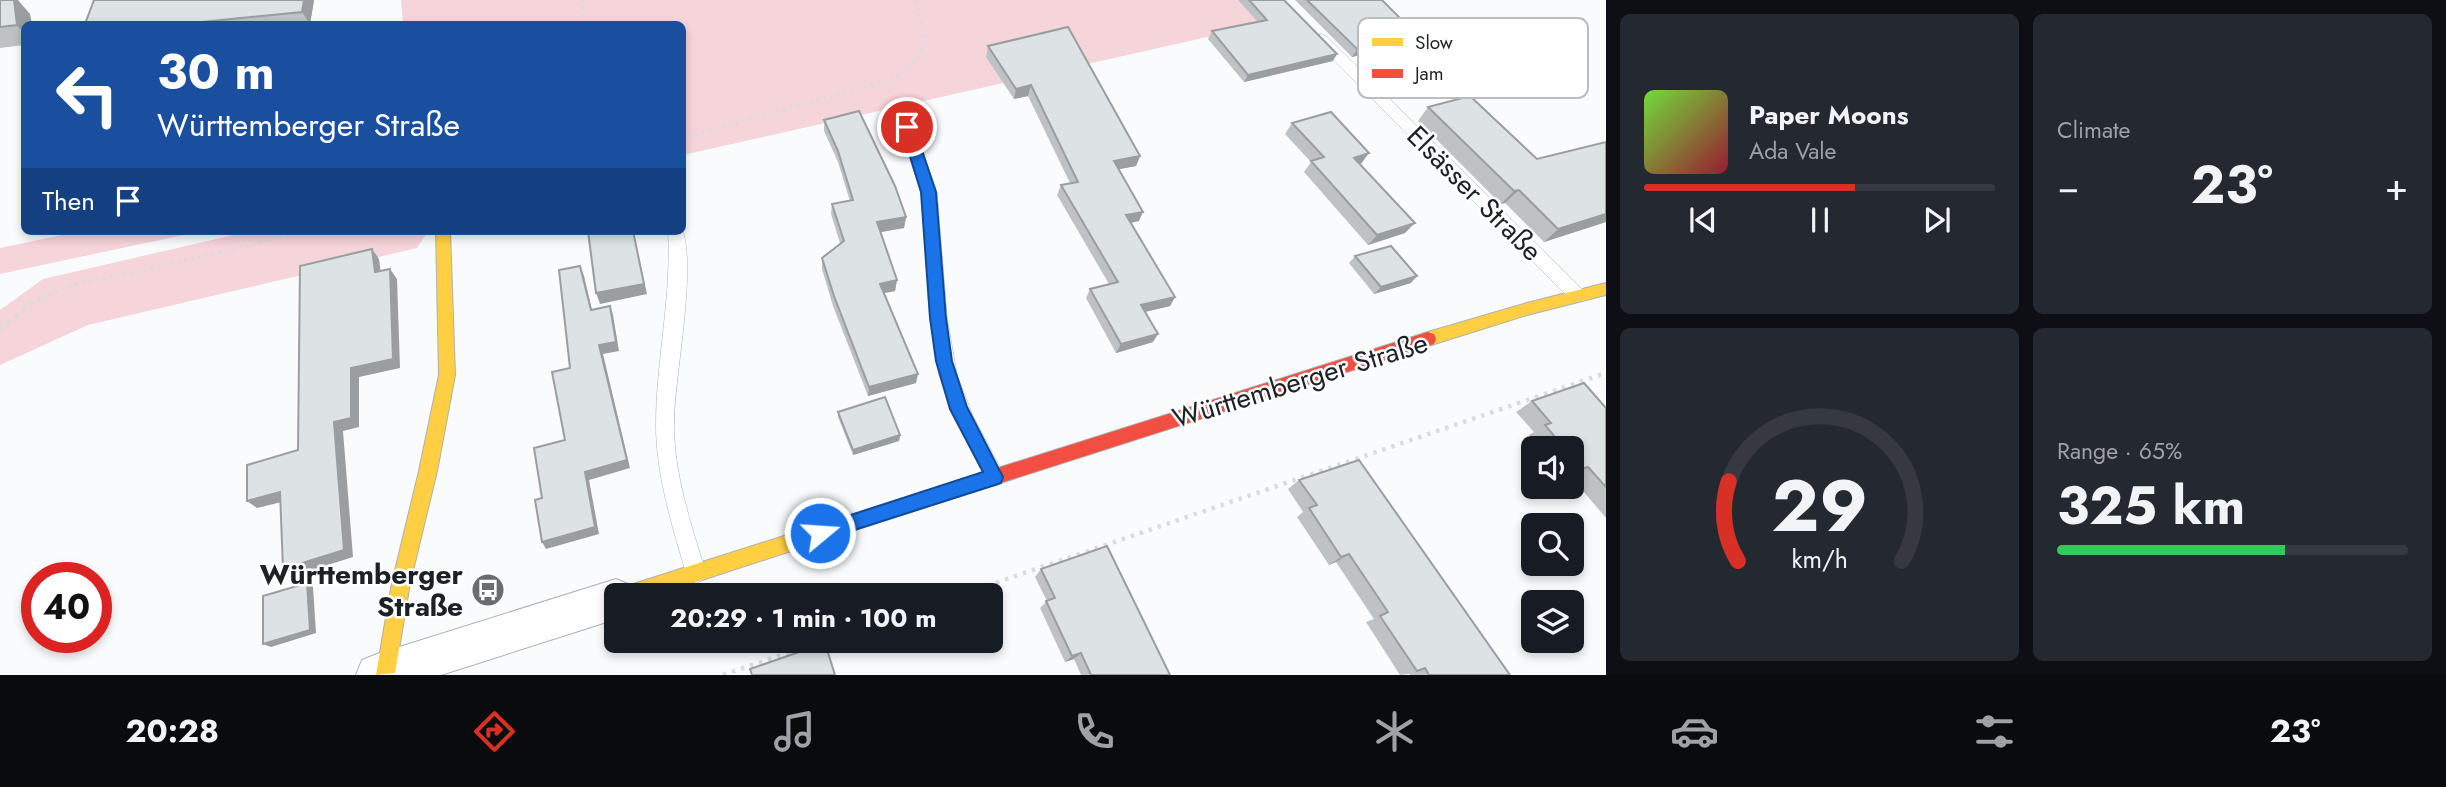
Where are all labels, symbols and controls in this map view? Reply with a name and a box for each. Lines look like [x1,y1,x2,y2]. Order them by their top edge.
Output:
legend [1358,18,1588,98]
text: Slow [1415,29,1453,56]
text: 30 m [157,37,275,107]
icon: left [42,49,133,140]
text: Jam [1412,60,1444,87]
text: Paper Moons [1749,96,1909,134]
pin [877,97,937,157]
text: Württemberger Straße [157,102,460,148]
icon: arrive [888,108,926,146]
text: Climate [2057,113,2130,147]
street label: Elsässer Straße [1398,116,1552,270]
text: Ada Vale [1749,134,1836,168]
text: 23° [2191,147,2273,223]
text: − [2057,159,2079,214]
text: + [2385,159,2408,214]
text: Then [42,182,95,220]
icon: arrive [109,182,147,220]
icon: previous [1684,201,1722,239]
icon: pause [1801,201,1839,239]
icon: next [1918,201,1956,239]
street label: Württemberger Straße [1167,322,1433,439]
text: Range · 65% [2057,434,2182,468]
map controls [1521,436,1584,653]
button: sound [1521,436,1584,499]
text: 29 [1771,453,1868,558]
text: 325 km [2057,468,2245,544]
position arrow [783,496,857,570]
button: search [1521,513,1584,576]
text: km/h [1791,540,1848,576]
place label: Württemberger Straße [260,554,463,627]
speed limit sign: 40 [21,562,112,653]
bus stop icon: Württemberger Straße [469,571,507,609]
button: layers [1521,590,1584,653]
text: 20:29 · 1 min · 100 m [670,599,937,637]
icon: directions [470,707,519,756]
icon: music [770,707,819,756]
icon: phone [1070,707,1119,756]
icon: climate [1370,707,1419,756]
icon: car [1670,707,1719,756]
icon: filters [1970,707,2019,756]
text: 20:28 [126,708,219,754]
text: 23° [2270,708,2320,754]

